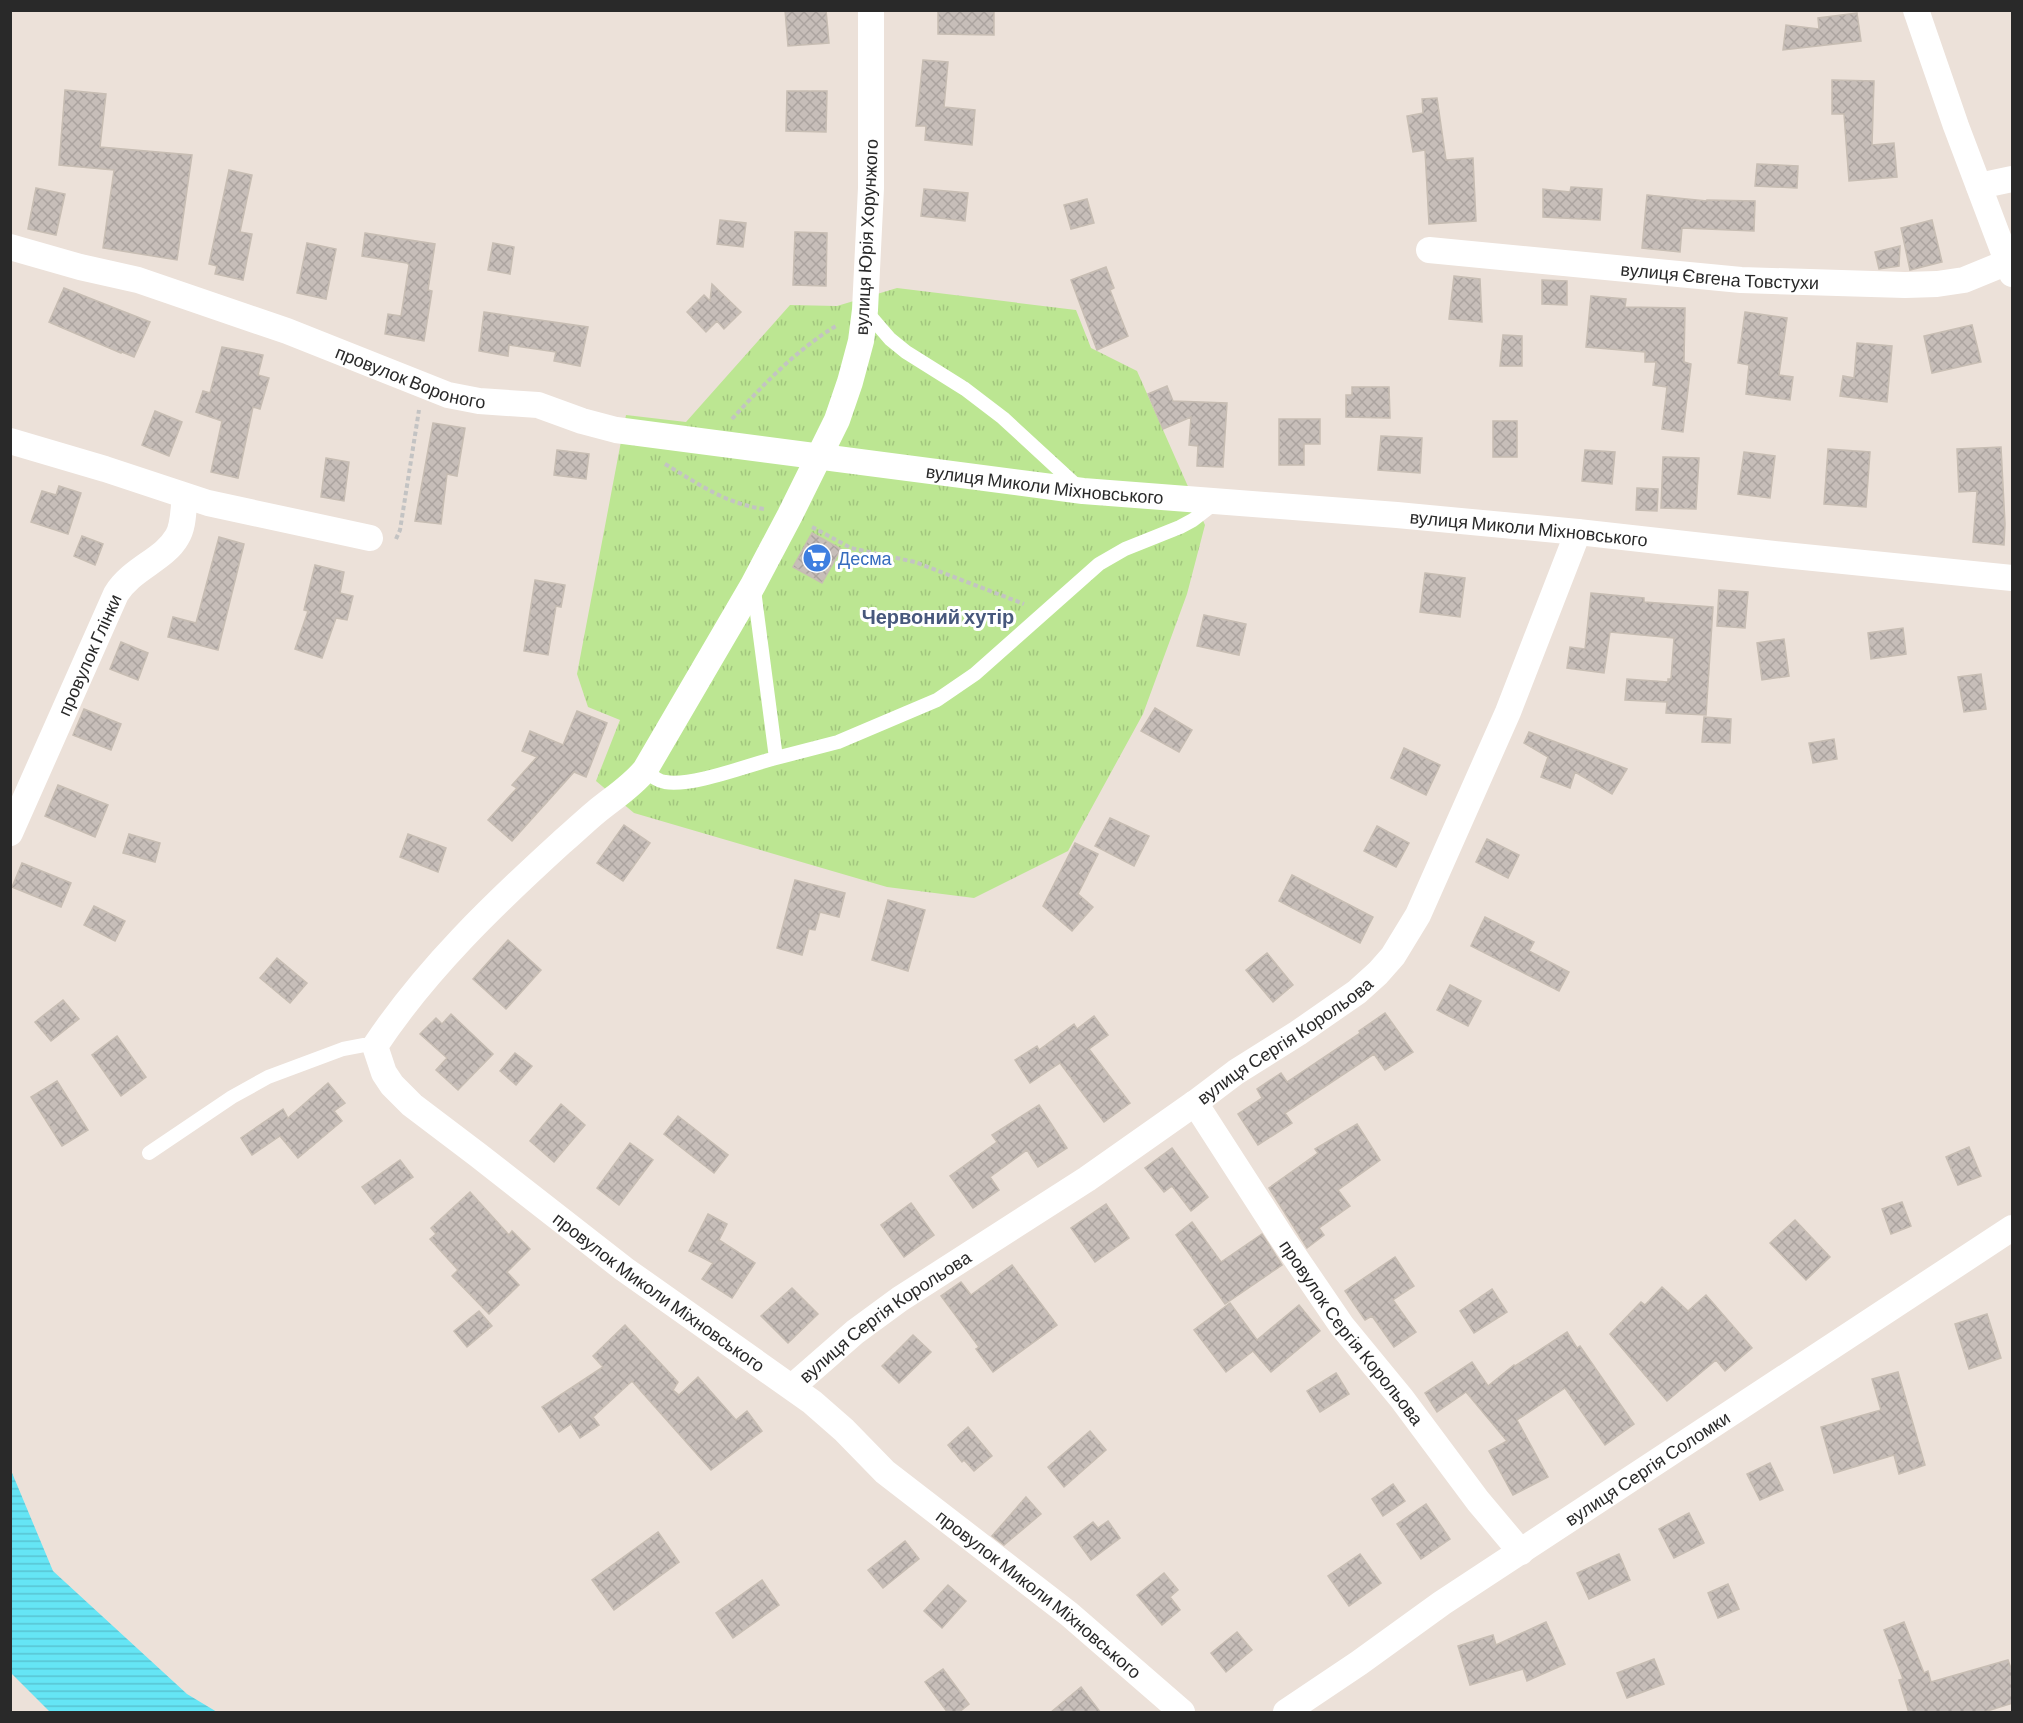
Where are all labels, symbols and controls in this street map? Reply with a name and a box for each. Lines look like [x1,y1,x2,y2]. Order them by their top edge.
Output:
street label: вулиця Юрія Хорунжого [850,138,882,336]
street label: вулиця Євгена Товстухи [1620,257,1819,293]
street label: провулок Вороного [332,340,486,412]
street label: вулиця Миколи Міхновського [925,460,1164,508]
street label: вулиця Миколи Міхновського [1409,505,1649,551]
supermarket icon: Десма [801,542,833,574]
place label: Десма [838,547,893,569]
street label: провулок Глінки [52,590,126,719]
district label: Червоний хутір [862,604,1014,628]
street label: вулиця Сергія Корольова [1192,972,1378,1109]
street label: провулок Миколи Міхновського [549,1207,769,1376]
street label: провулок Сергія Корольова [1275,1235,1429,1430]
street label: вулиця Сергія Корольова [794,1245,976,1387]
street label: вулиця Сергія Соломки [1561,1406,1734,1530]
street label: провулок Миколи Міхновського [932,1505,1146,1683]

